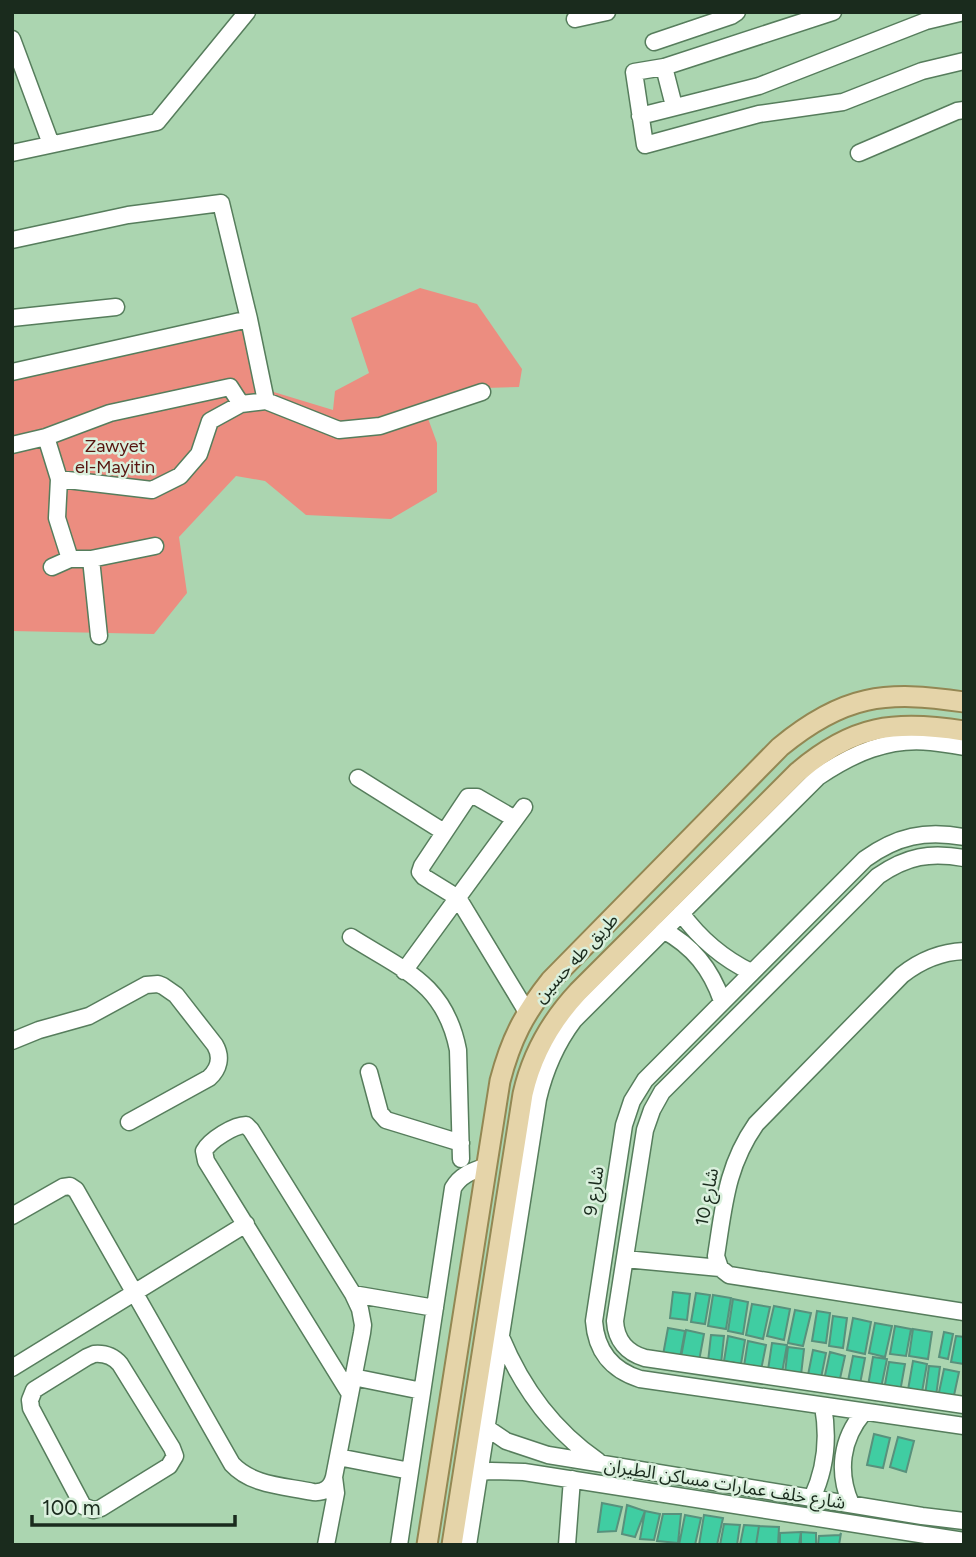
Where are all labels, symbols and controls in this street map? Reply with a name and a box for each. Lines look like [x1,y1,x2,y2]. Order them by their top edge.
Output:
park label: Zawyet el-Mayitin [75,435,155,478]
street label: طريق طه حسين [529,909,623,1007]
street label: شارع 9 [579,1165,612,1218]
street label: شارع 10 [691,1166,726,1228]
street label: شارع خلف عمارات مساكن الطيران [602,1454,847,1517]
scale bar [32,1484,234,1528]
text: 100 m [42,1495,101,1520]

